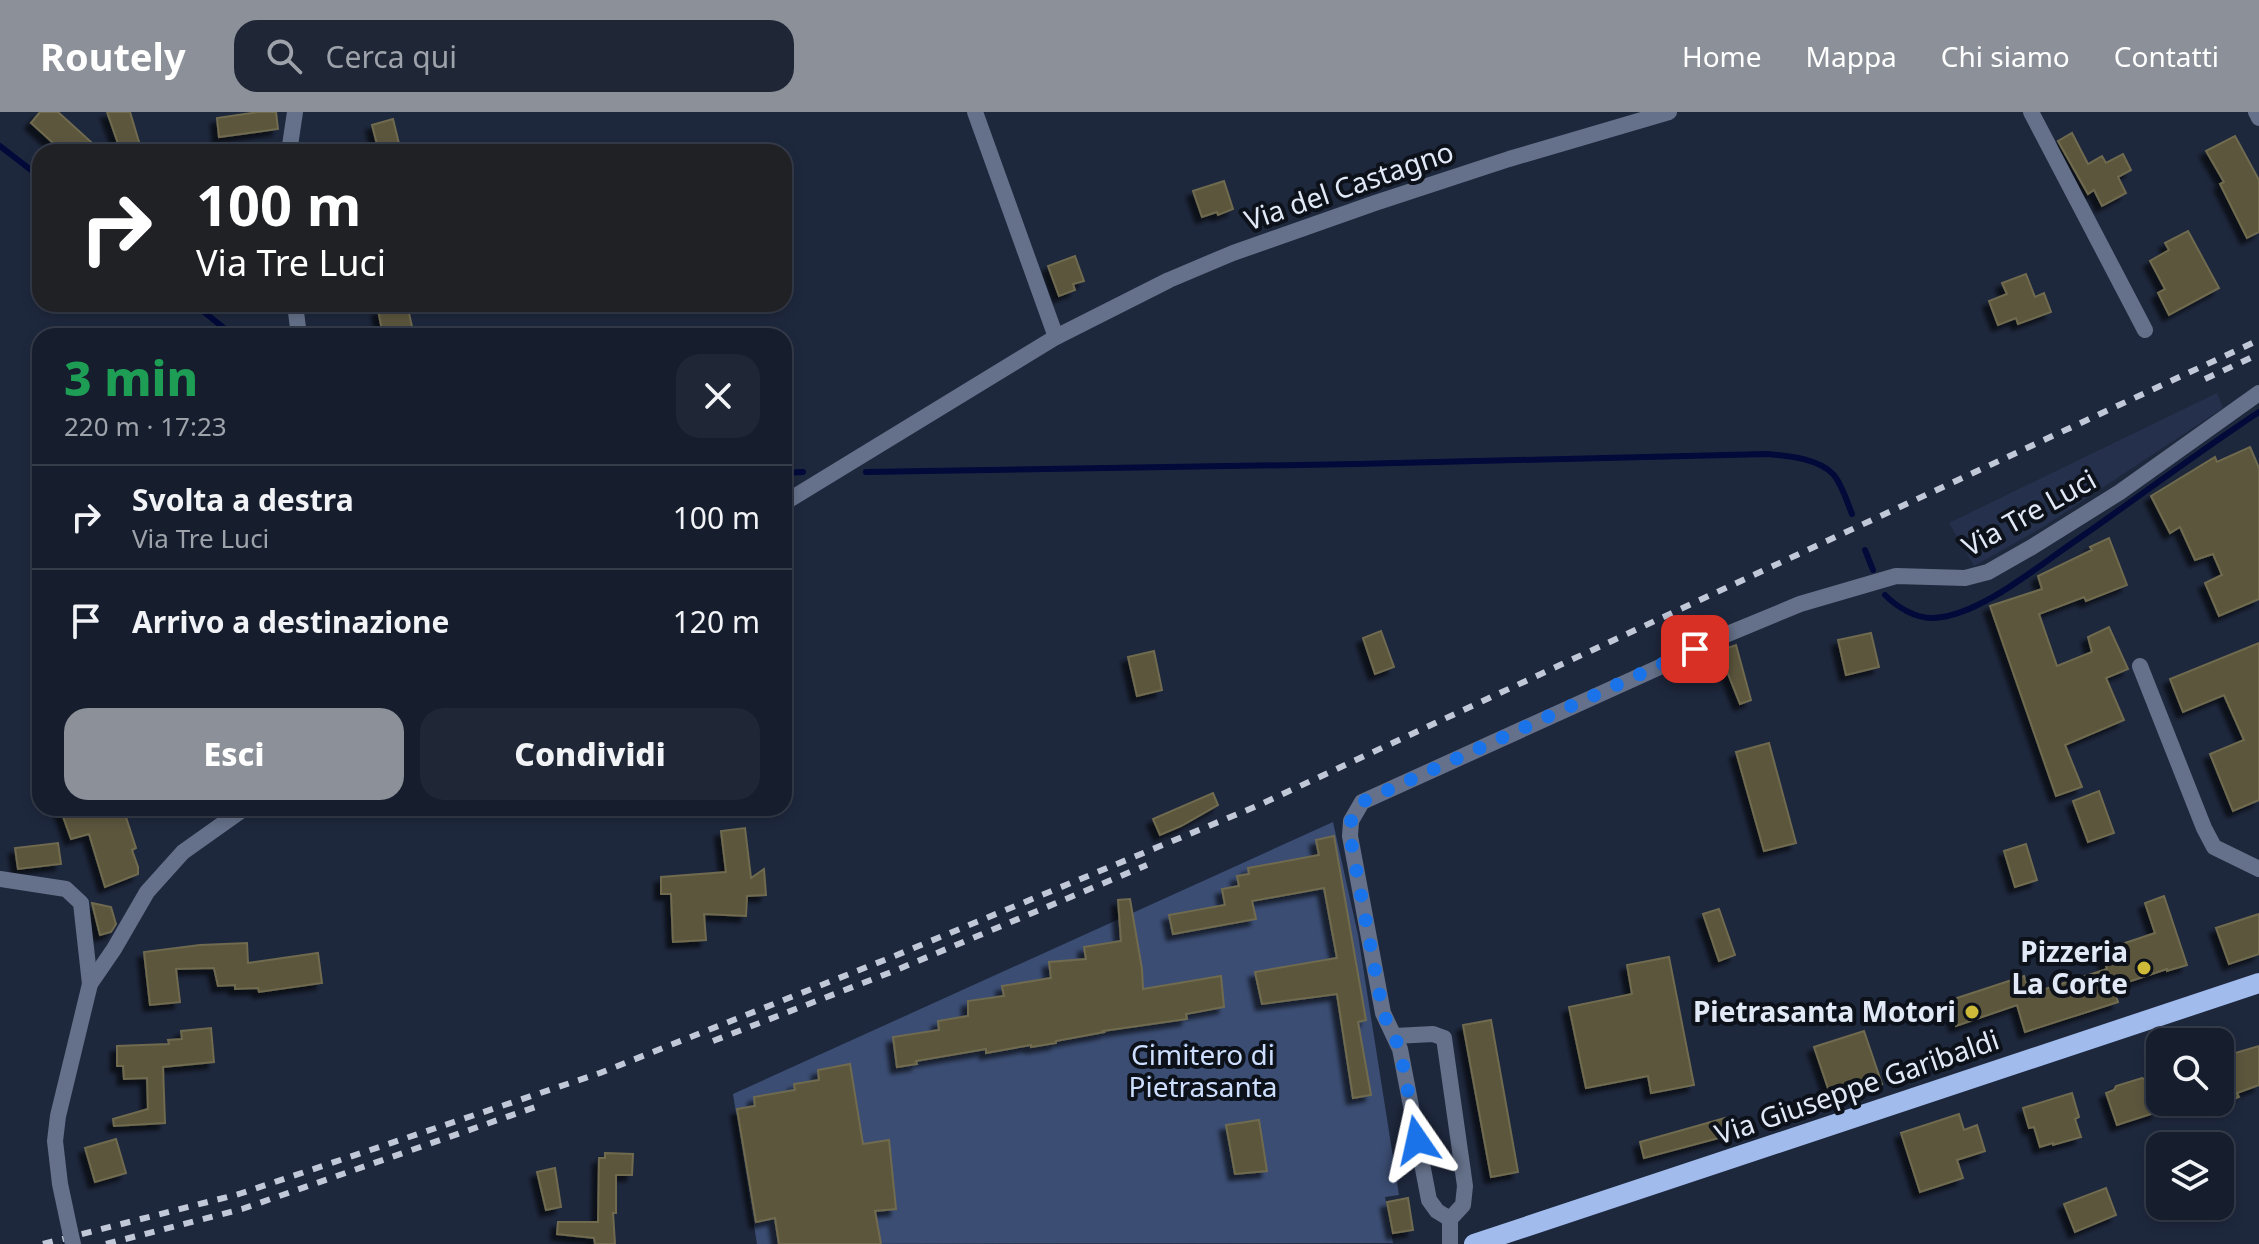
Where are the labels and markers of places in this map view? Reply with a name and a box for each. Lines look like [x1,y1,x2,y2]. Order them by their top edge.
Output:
pin [1661,615,1729,683]
place label: Pizzeria La Corte [2011,932,2128,1002]
marker: Pizzeria La Corte [2135,959,2153,977]
place label: Pietrasanta Motori [1693,992,1956,1030]
marker: Pietrasanta Motori [1963,1003,1981,1021]

